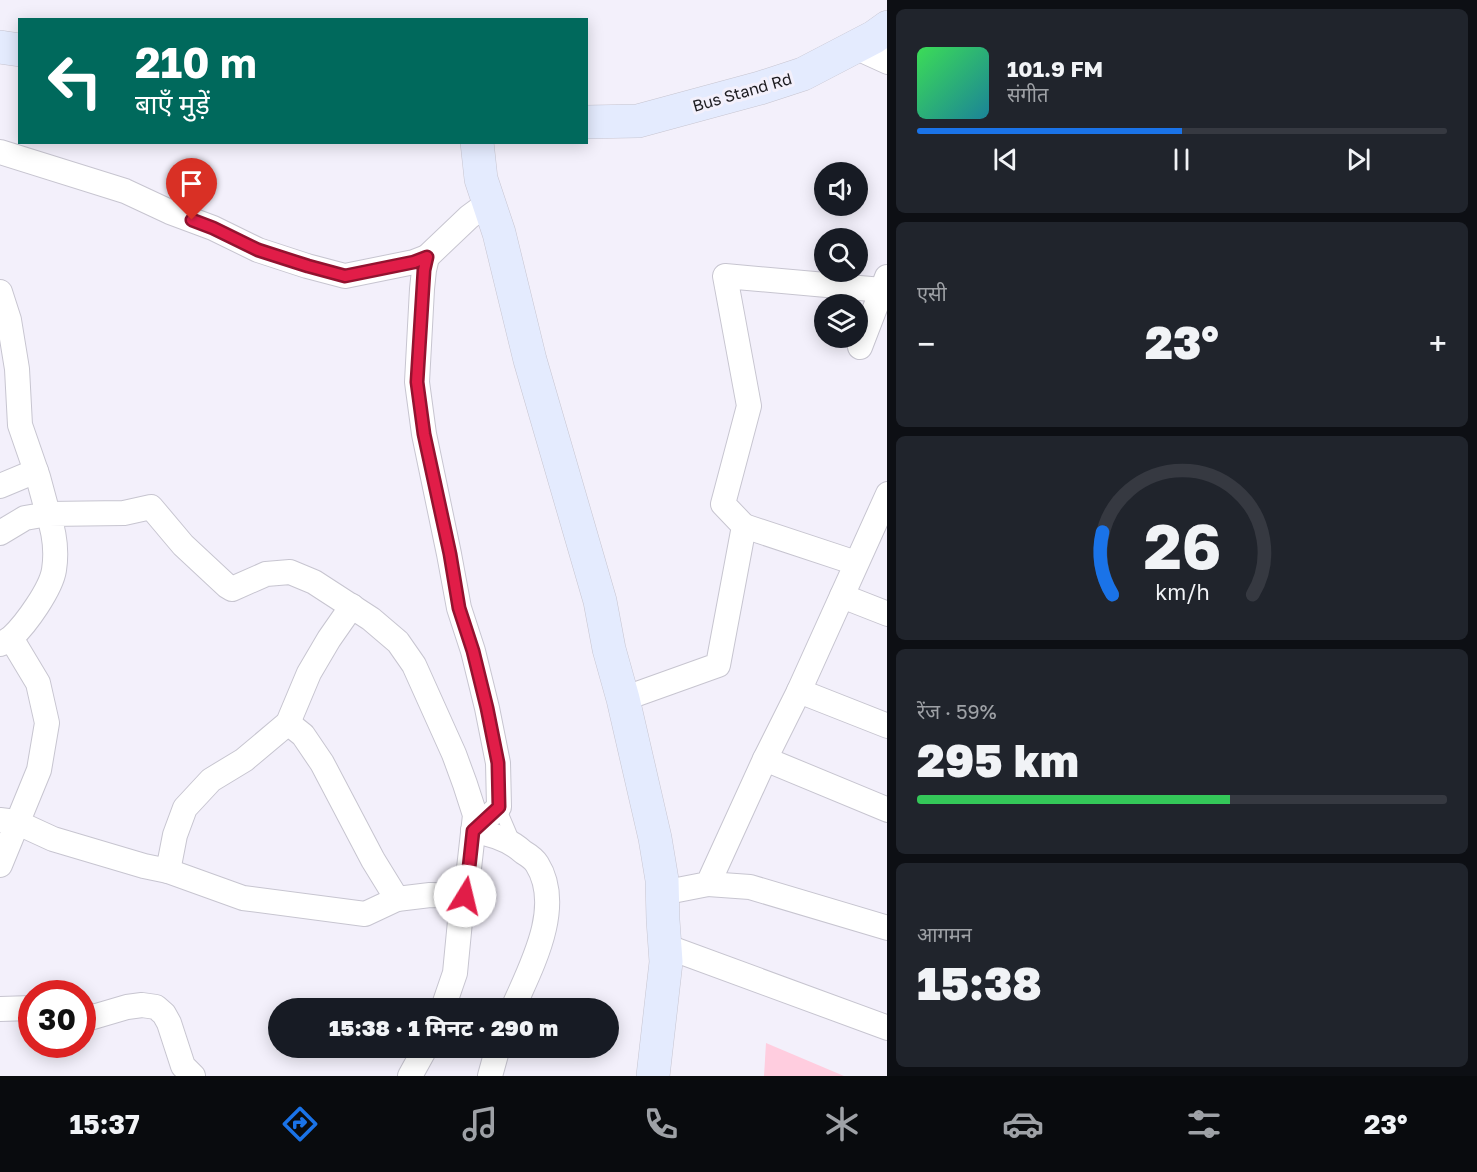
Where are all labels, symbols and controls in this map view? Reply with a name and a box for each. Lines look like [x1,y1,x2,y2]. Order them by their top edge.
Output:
text: 210 m [135,37,257,87]
icon: left [36,42,114,120]
text: 101.9 FM [1007,55,1103,82]
street label: Bus Stand Rd [690,68,794,116]
text: संगीत [1007,82,1048,106]
text: बाएँ मुड़ें [135,88,210,120]
icon: previous [989,143,1022,176]
icon: pause [1165,143,1198,176]
icon: next [1342,143,1375,176]
pin [166,158,217,220]
map controls [814,162,868,348]
button: sound [814,162,868,216]
icon: arrive [175,167,208,200]
button: search [814,228,868,282]
text: एसी [917,281,947,305]
button: layers [814,294,868,348]
text: 23° [1145,315,1219,369]
text: − [917,324,935,363]
text: + [1429,324,1447,363]
text: 26 [1143,508,1221,583]
text: km/h [1155,579,1209,605]
text: रेंज · 59% [917,699,997,723]
text: 295 km [917,733,1079,787]
position arrow [433,864,497,928]
text: आगमन [917,922,972,946]
text: 15:38 [917,956,1042,1010]
speed limit sign: 30 [18,980,96,1058]
text: 15:38 · 1 मिनट · 290 m [329,1014,558,1041]
icon: directions [279,1103,321,1145]
icon: music [459,1103,501,1145]
icon: phone [640,1103,682,1145]
icon: climate [821,1103,863,1145]
icon: car [1002,1103,1044,1145]
icon: filters [1183,1103,1225,1145]
text: 15:37 [69,1108,140,1140]
text: 23° [1364,1108,1407,1140]

